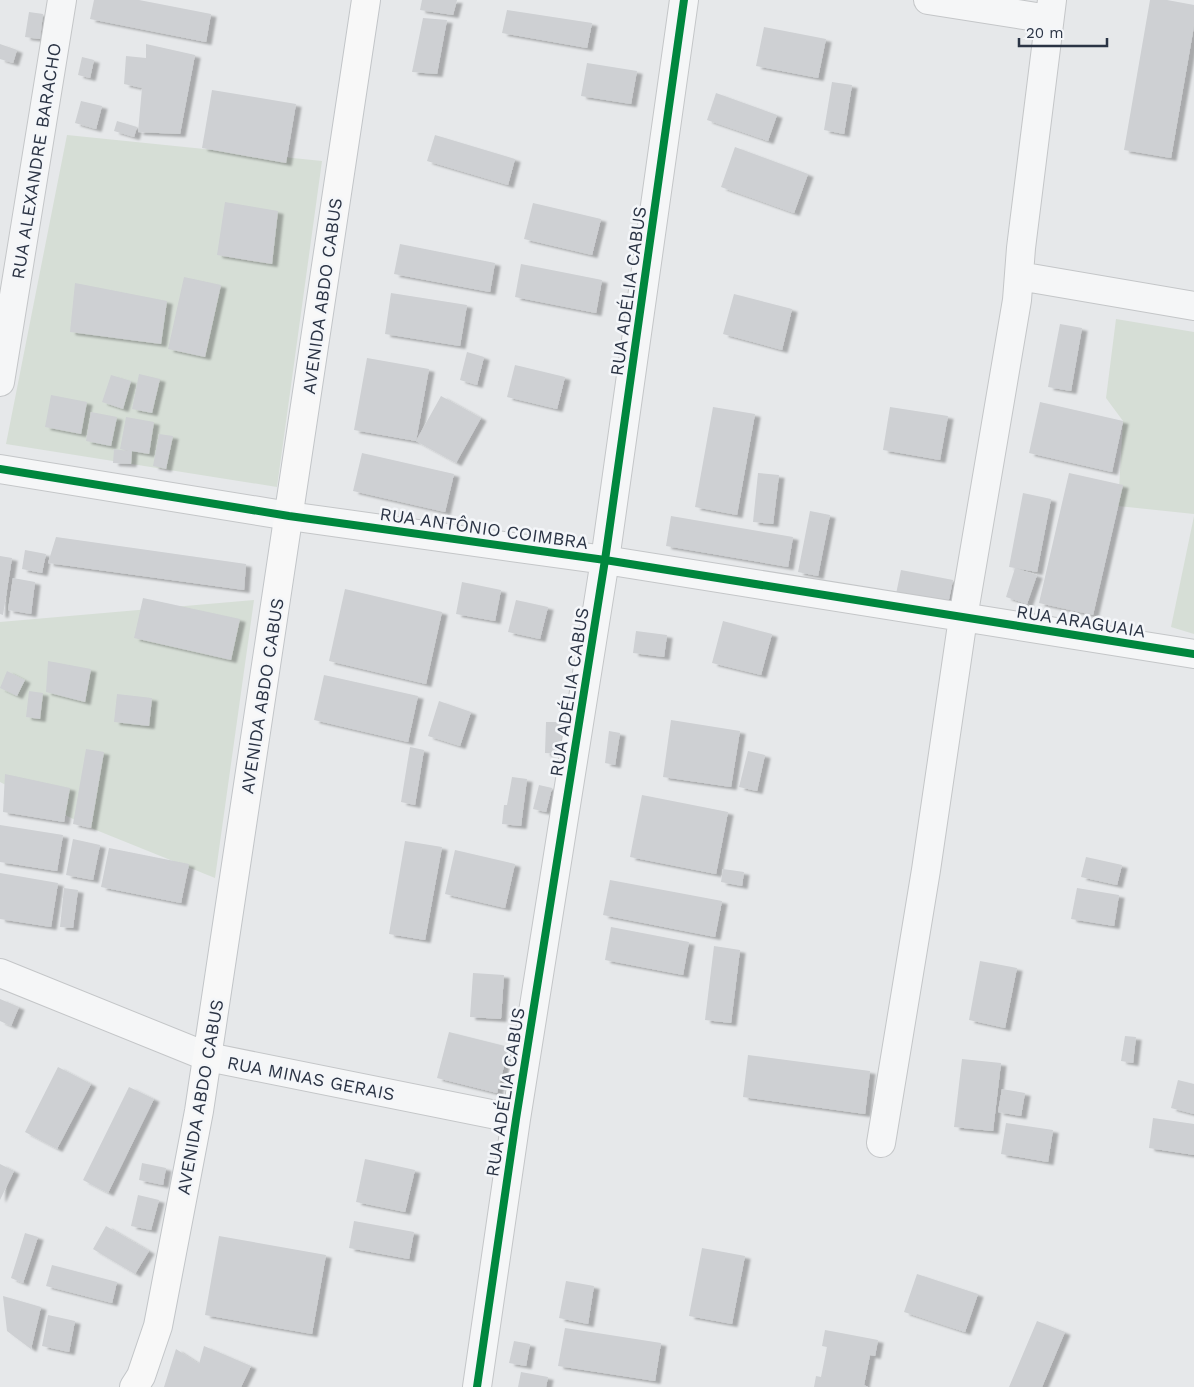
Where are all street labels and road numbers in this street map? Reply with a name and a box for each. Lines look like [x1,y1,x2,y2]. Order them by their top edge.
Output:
street label: RUA ALEXANDRE BARACHO [7,41,65,281]
street label: AVENIDA ABDO CABUS [298,196,346,396]
street label: RUA ADÉLIA CABUS [606,205,650,377]
street label: RUA ANTÔNIO COIMBRA [378,503,590,553]
street label: AVENIDA ABDO CABUS [236,597,288,795]
street label: RUA ARAGUAIA [1015,600,1147,642]
street label: RUA ADÉLIA CABUS [545,606,593,778]
street label: AVENIDA ABDO CABUS [172,998,228,1196]
street label: RUA ADÉLIA CABUS [481,1006,529,1178]
street label: RUA MINAS GERAIS [225,1051,397,1105]

